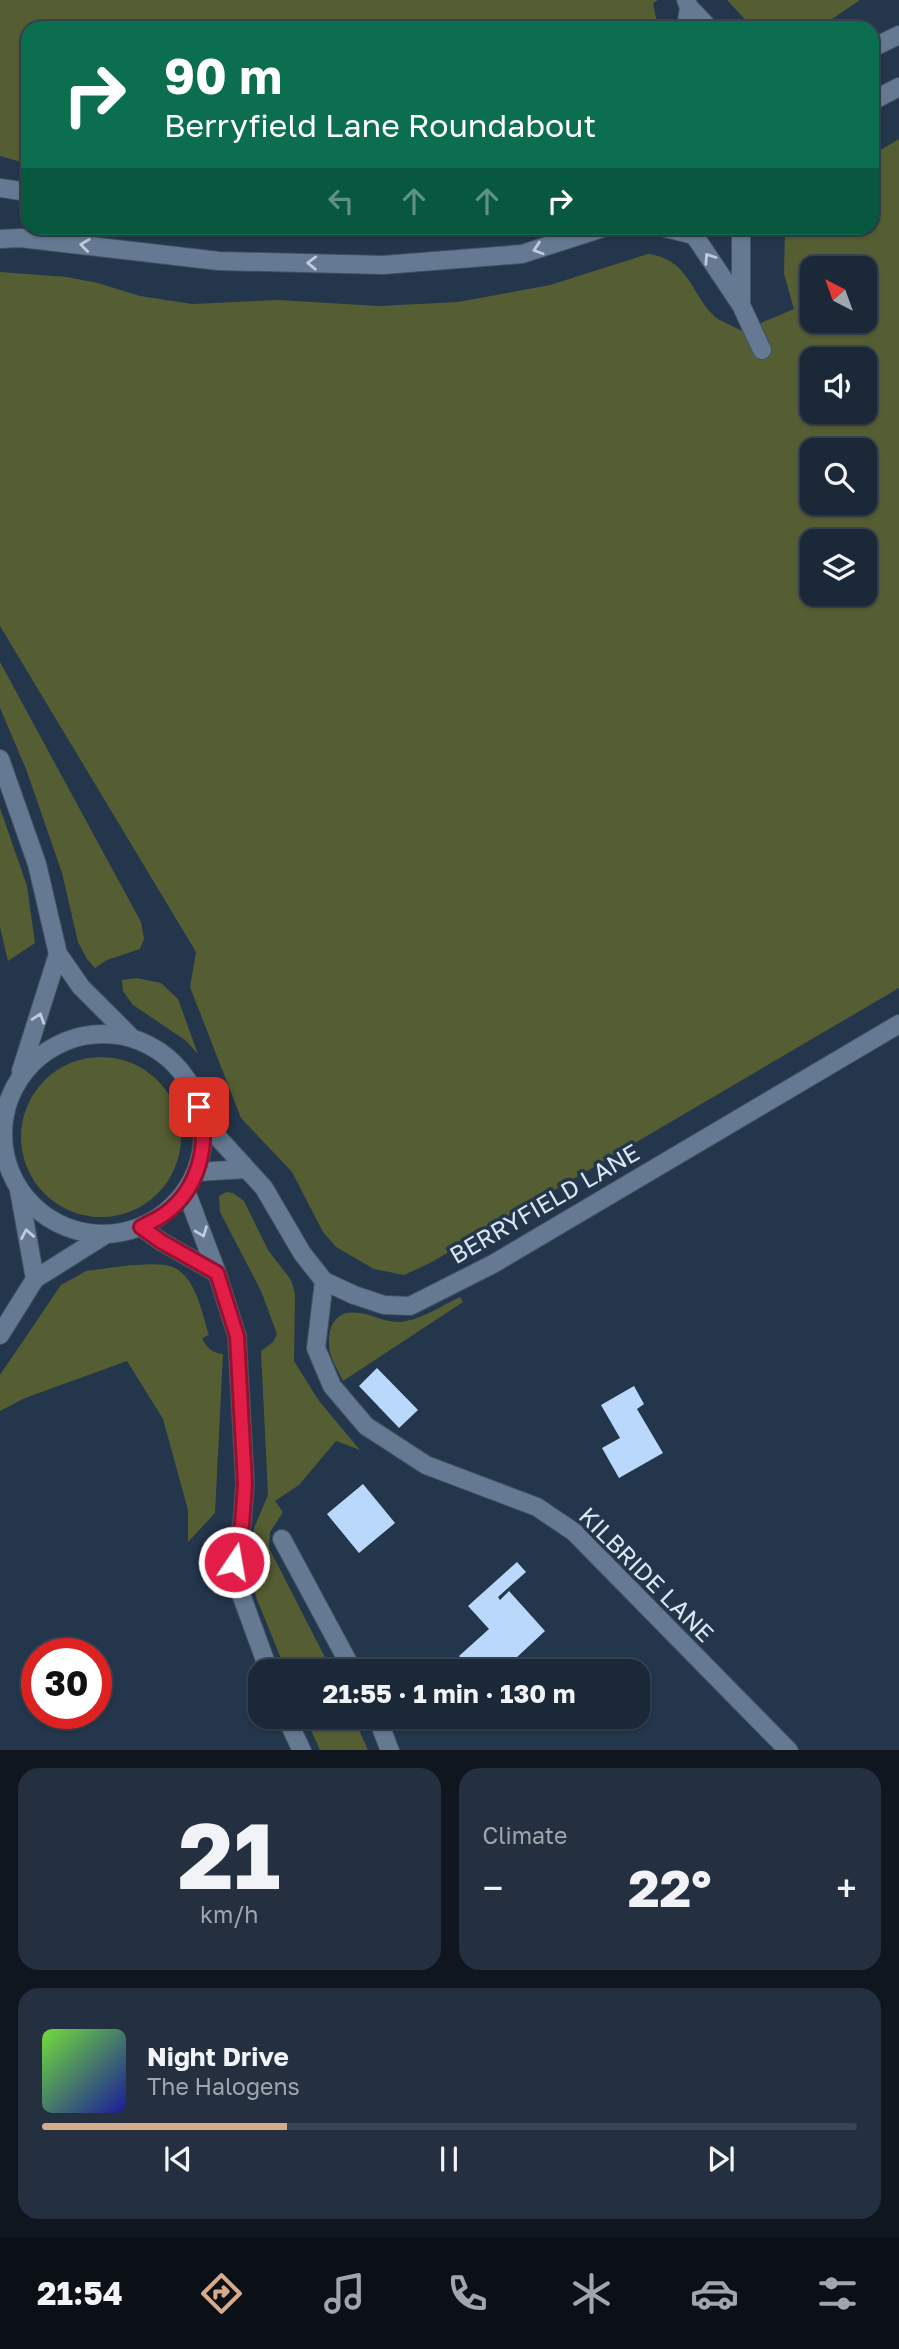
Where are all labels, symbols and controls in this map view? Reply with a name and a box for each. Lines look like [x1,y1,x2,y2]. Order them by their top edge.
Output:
text: 90 m [164,46,282,105]
icon: right [49,49,140,140]
text: Berryfield Lane Roundabout [164,106,596,144]
icon: left [322,182,360,220]
icon: ahead [395,182,433,220]
icon: ahead [468,182,506,220]
icon: right [541,182,579,220]
one-way arrow [79,238,91,253]
one-way arrow [532,241,545,255]
one-way arrow [705,253,717,266]
one-way arrow [306,255,316,271]
north arrow [800,256,877,332]
map controls [800,256,877,606]
button: sound [800,347,877,424]
button: search [800,438,877,515]
button: layers [800,529,877,606]
one-way arrow [30,1012,45,1024]
pin [169,1077,229,1137]
icon: arrive [180,1088,218,1126]
street label: BERRYFIELD LANE [444,1137,644,1269]
one-way arrow [193,1226,207,1238]
one-way arrow [20,1228,35,1240]
street label: KILBRIDE LANE [574,1501,720,1647]
position arrow [197,1525,271,1599]
speed limit sign: 30 [21,1638,112,1729]
text: 21:55 · 1 min · 130 m [323,1678,575,1709]
text: 21 [178,1800,280,1909]
text: Climate [483,1821,567,1849]
text: 22° [628,1856,712,1918]
text: − [483,1865,503,1910]
text: + [836,1865,857,1910]
text: km/h [200,1900,259,1928]
text: Night Drive [147,2041,289,2072]
text: The Halogens [147,2072,300,2100]
icon: previous [159,2140,197,2178]
icon: pause [430,2140,468,2178]
icon: next [702,2140,740,2178]
icon: directions [197,2269,246,2318]
icon: music [320,2269,369,2318]
icon: phone [443,2269,492,2318]
icon: climate [567,2269,616,2318]
icon: car [690,2269,739,2318]
icon: filters [813,2269,862,2318]
text: 21:54 [37,2274,123,2312]

